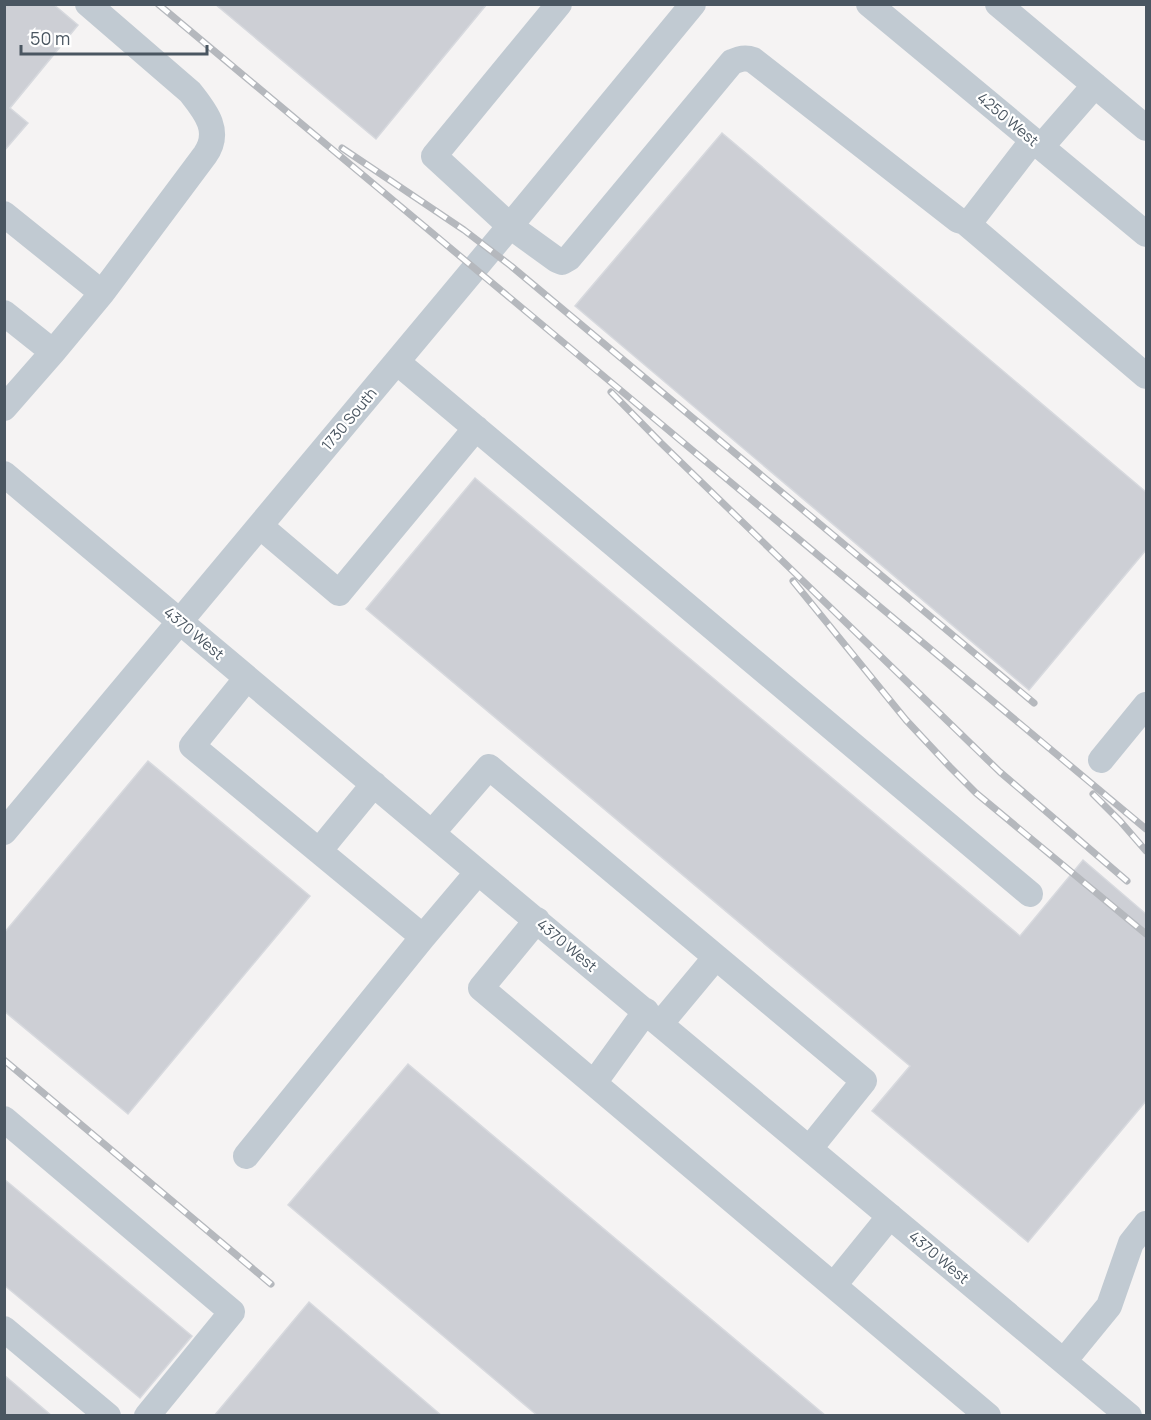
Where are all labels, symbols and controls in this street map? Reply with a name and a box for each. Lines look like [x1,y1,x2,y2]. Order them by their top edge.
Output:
scale bar [21,18,207,56]
text: 50 m [30,26,70,50]
street label: 4250 West [973,87,1043,151]
street label: 1730 South [317,383,381,455]
street label: 4370 West [159,602,229,664]
street label: 4370 West [532,914,602,976]
street label: 4370 West [904,1226,974,1288]

